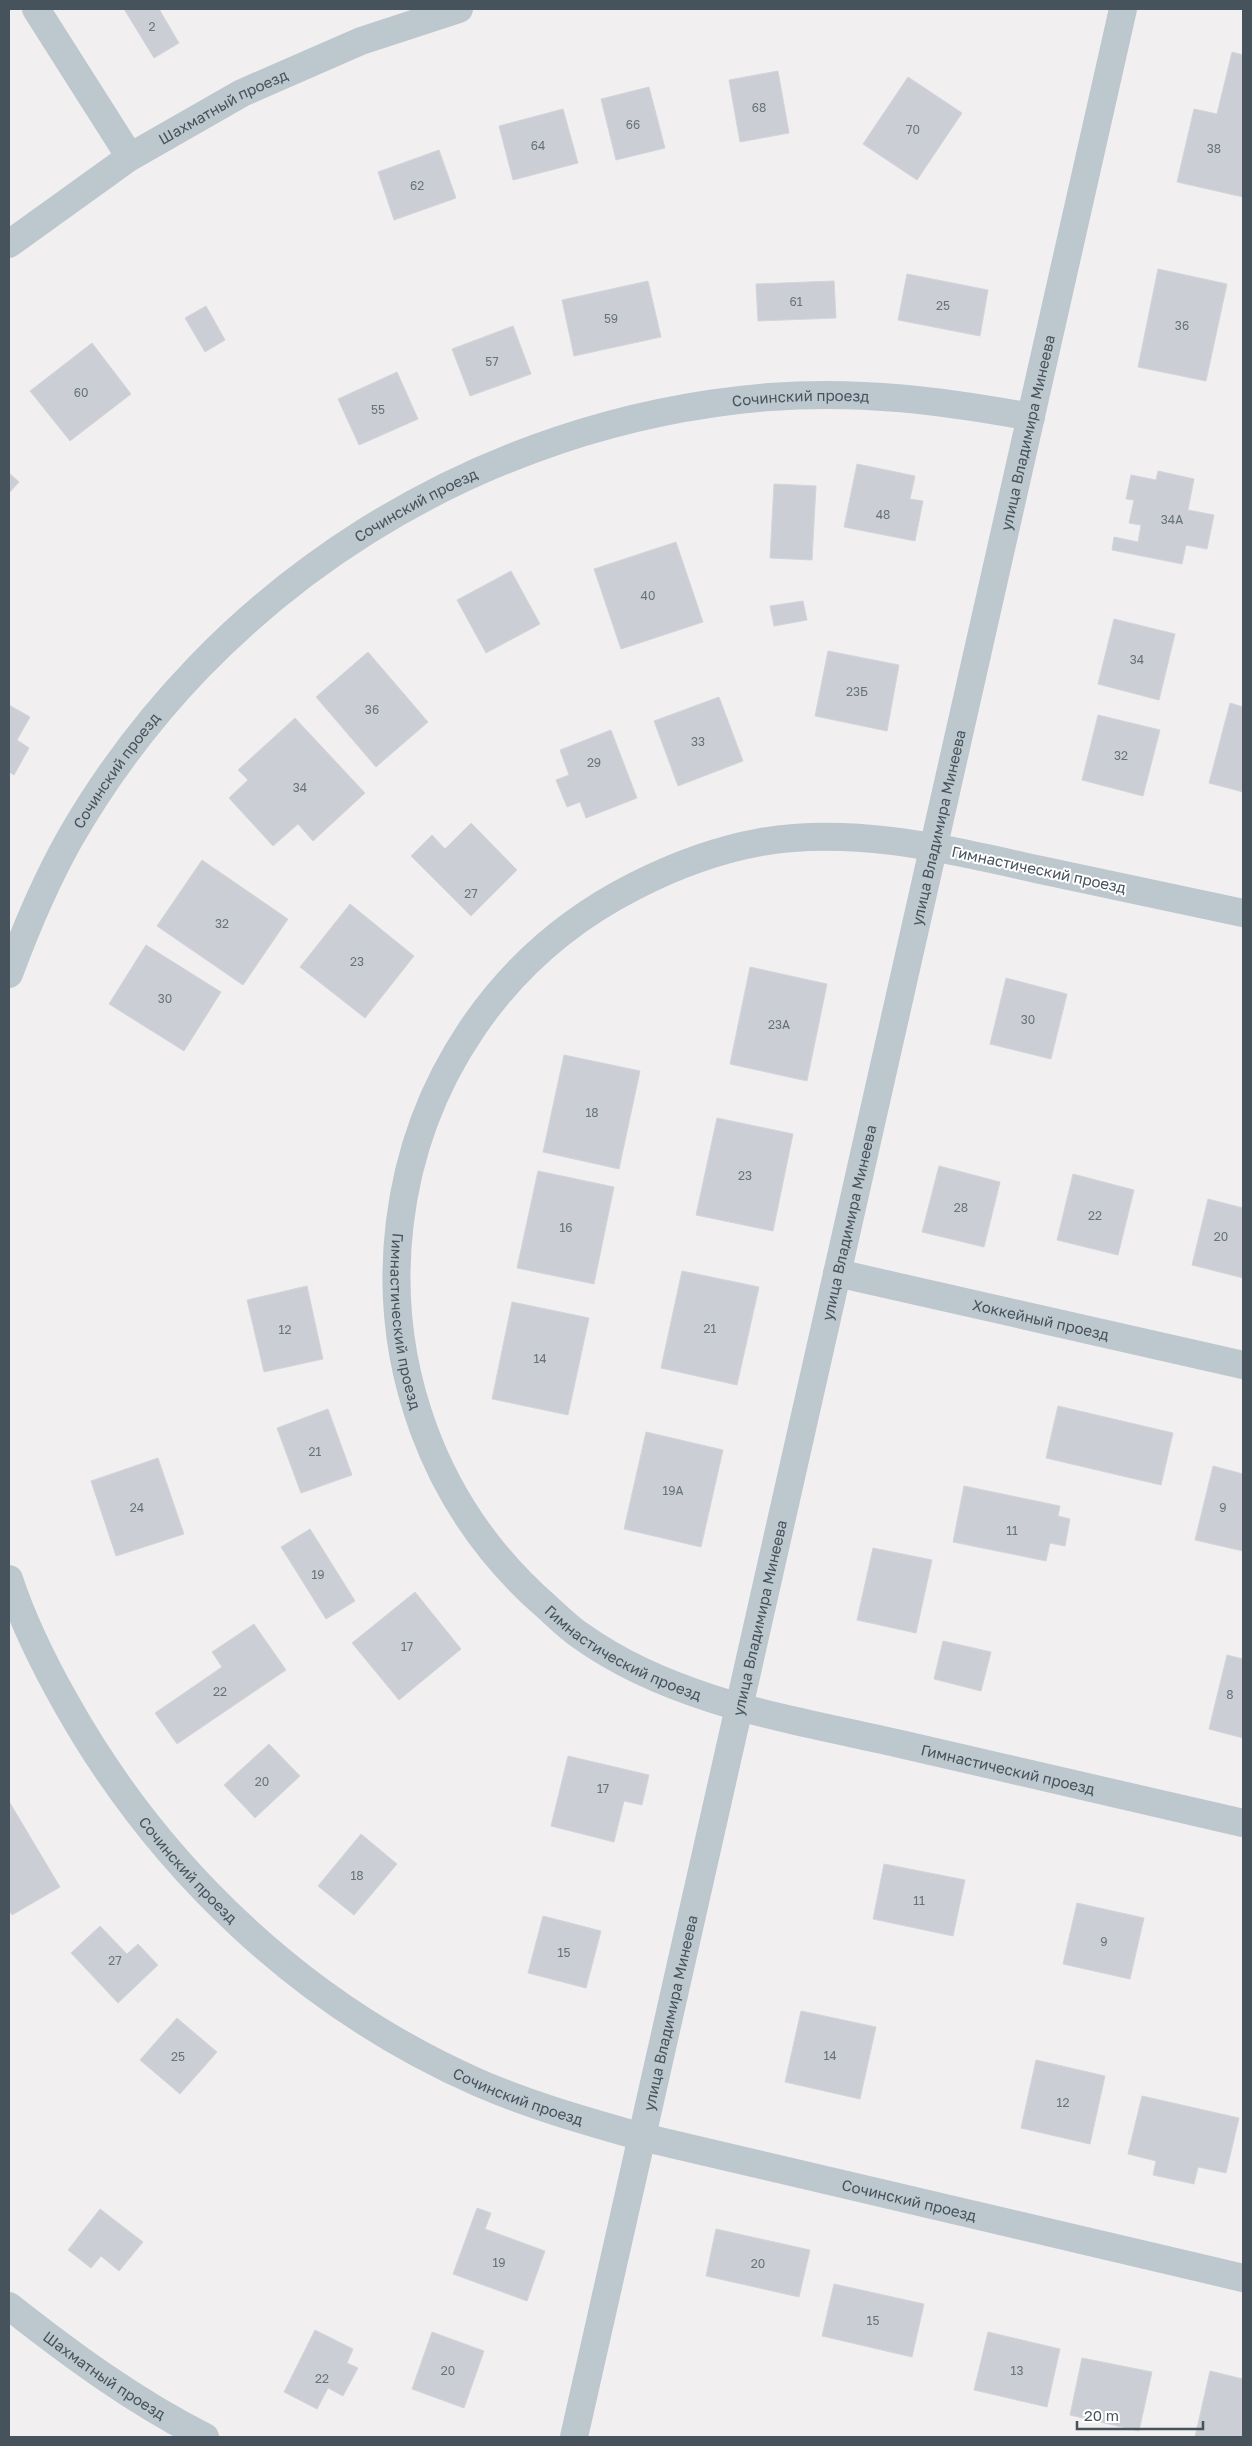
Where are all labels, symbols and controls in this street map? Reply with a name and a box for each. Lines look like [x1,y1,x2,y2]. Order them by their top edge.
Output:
house number: 2 [149,19,156,34]
street label: Шахматный проезд [155,65,290,148]
house number: 68 [752,100,766,115]
house number: 66 [626,117,640,132]
house number: 70 [906,122,920,137]
house number: 64 [531,138,545,153]
house number: 38 [1207,141,1221,156]
house number: 62 [410,178,424,193]
house number: 61 [789,294,803,309]
house number: 25 [936,298,950,313]
house number: 59 [604,311,618,326]
house number: 36 [1175,318,1189,333]
street label: улица Владимира Минеева [996,333,1058,532]
house number: 57 [485,354,499,369]
house number: 60 [74,385,88,400]
street label: Сочинский проезд [731,386,870,410]
house number: 55 [371,402,385,417]
street label: Сочинский проезд [351,464,480,546]
house number: 48 [876,507,890,522]
house number: 34А [1161,512,1183,527]
house number: 40 [641,588,655,603]
house number: 34 [1130,652,1144,667]
house number: 23Б [846,684,868,699]
house number: 36 [365,702,379,717]
street label: Сочинский проезд [69,709,163,831]
street label: улица Владимира Минеева [907,728,969,927]
house number: 33 [691,734,705,749]
house number: 32 [1114,748,1128,763]
house number: 29 [587,755,601,770]
house number: 34 [293,780,307,795]
street label: Гимнастический проезд [950,842,1128,896]
house number: 27 [464,886,478,901]
house number: 32 [215,916,229,931]
house number: 23 [350,954,364,969]
house number: 30 [158,991,172,1006]
house number: 30 [1021,1012,1035,1027]
house number: 23А [768,1017,790,1032]
house number: 18 [585,1105,599,1120]
street label: улица Владимира Минеева [818,1123,879,1322]
house number: 23 [738,1168,752,1183]
house number: 28 [954,1200,968,1215]
house number: 22 [1088,1208,1102,1223]
house number: 16 [559,1220,573,1235]
house number: 20 [1214,1229,1228,1244]
street label: Гимнастический проезд [388,1232,425,1412]
street label: Хоккейный проезд [971,1295,1111,1343]
house number: 21 [704,1321,717,1336]
house number: 12 [279,1322,291,1337]
house number: 14 [533,1351,547,1366]
house number: 21 [309,1444,322,1459]
house number: 19А [662,1483,684,1498]
house number: 24 [130,1500,144,1515]
house number: 9 [1219,1500,1227,1515]
street label: улица Владимира Минеева [728,1518,790,1717]
house number: 11 [1006,1523,1018,1538]
house number: 19 [311,1567,325,1582]
street label: Гимнастический проезд [542,1601,704,1704]
house number: 17 [401,1639,413,1654]
house number: 22 [213,1684,227,1699]
house number: 8 [1226,1687,1234,1702]
street label: Гимнастический проезд [919,1740,1097,1798]
house number: 20 [255,1774,269,1789]
house number: 17 [597,1781,609,1796]
street label: Сочинский проезд [135,1813,241,1927]
house number: 18 [350,1868,364,1883]
house number: 11 [913,1893,925,1908]
street label: улица Владимира Минеева [639,1913,701,2112]
house number: 9 [1100,1934,1108,1949]
house number: 15 [558,1945,570,1960]
house number: 27 [108,1953,122,1968]
house number: 14 [823,2048,837,2063]
house number: 25 [171,2049,185,2064]
street label: Сочинский проезд [450,2063,585,2128]
house number: 12 [1057,2095,1069,2110]
street label: Сочинский проезд [840,2175,978,2224]
house number: 19 [492,2255,506,2270]
house number: 20 [751,2256,765,2271]
house number: 15 [867,2313,879,2328]
street label: Шахматный проезд [40,2327,169,2423]
house number: 20 [441,2363,455,2378]
house number: 13 [1011,2363,1023,2378]
house number: 22 [315,2371,329,2386]
scale bar [1077,2398,1203,2430]
text: 20 m [1084,2406,1119,2424]

